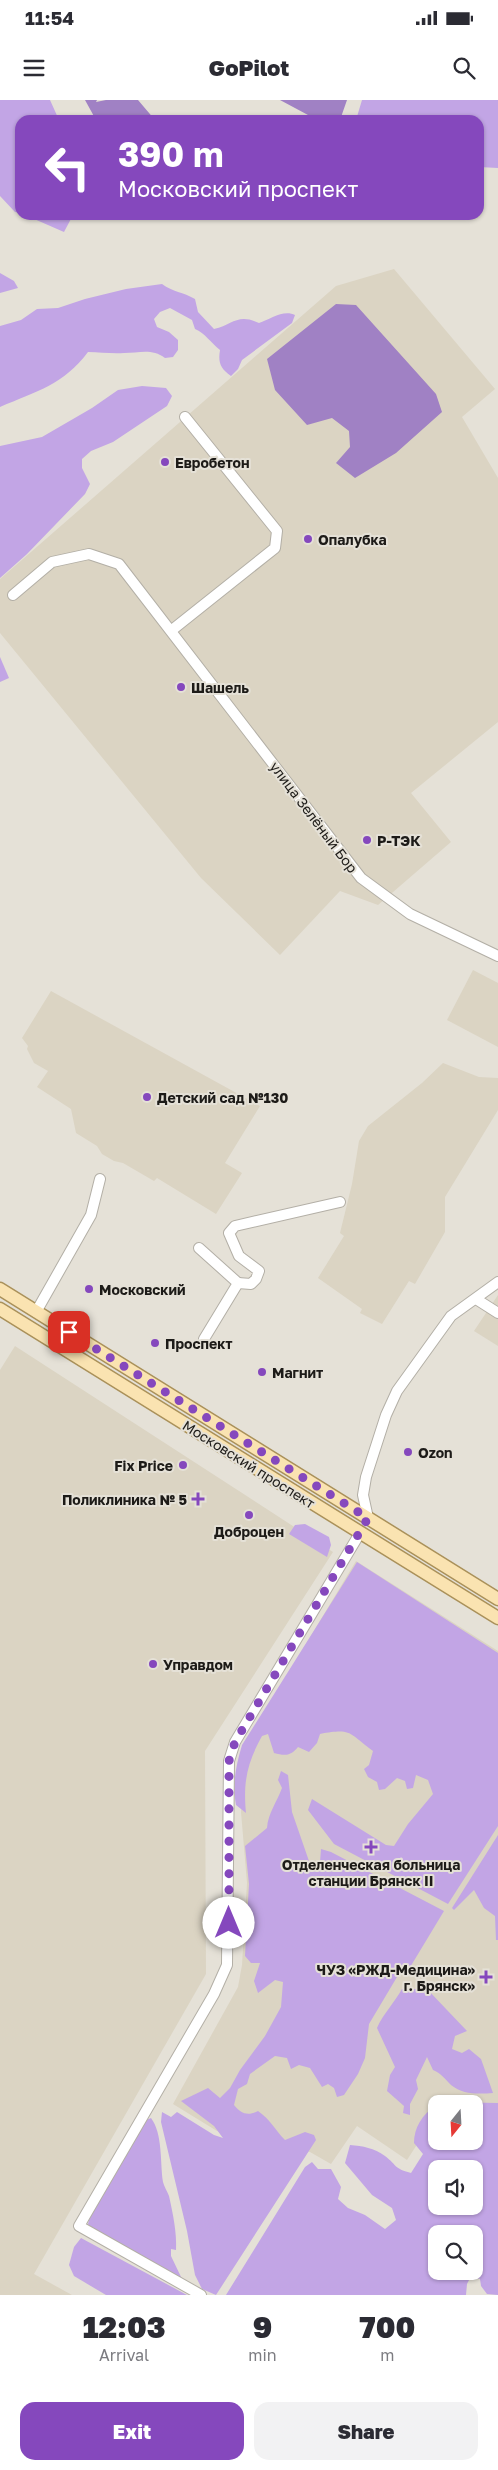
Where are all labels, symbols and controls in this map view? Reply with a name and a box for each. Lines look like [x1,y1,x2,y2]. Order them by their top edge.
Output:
text: 11:54 [25,6,74,29]
icon: menu [20,54,48,82]
text: GoPilot [209,54,289,81]
icon: search [450,54,478,82]
text: 390 m [118,133,224,175]
icon: left [35,135,100,200]
text: Московский проспект [118,175,358,202]
place label: Евробетон [175,454,250,471]
marker: Евробетон [159,456,171,468]
place label: Опалубка [318,531,387,548]
marker: Опалубка [302,533,314,545]
place label: Шашель [191,679,249,696]
marker: Шашель [175,681,187,693]
street label: улица Зелёный Бор [267,758,361,876]
place label: Р-ТЭК [377,832,421,849]
marker: Р-ТЭК [361,834,373,846]
place label: Детский сад №130 [157,1089,288,1106]
marker: Детский сад №130 [141,1091,153,1103]
place label: Московский [99,1281,186,1298]
marker: Московский [83,1283,95,1295]
pin [48,1311,90,1353]
icon: arrive [55,1318,83,1346]
place label: Проспект [165,1335,233,1352]
marker: Проспект [149,1337,161,1349]
place label: Магнит [272,1364,323,1381]
marker: Магнит [256,1366,268,1378]
street label: Московский проспект [180,1416,318,1512]
place label: Ozon [418,1444,453,1461]
marker: Ozon [402,1446,414,1458]
place label: Fix Price [114,1457,173,1474]
marker: Fix Price [177,1459,189,1471]
place label: Поликлиника № 5 [62,1491,187,1508]
marker: Поликлиника № 5 [191,1492,205,1506]
marker: Доброцен [243,1509,255,1521]
place label: Доброцен [214,1523,284,1540]
place label: Управдом [163,1656,233,1673]
marker: Управдом [147,1658,159,1670]
marker: Отделенческая больница станции Брянск II [364,1840,378,1854]
place label: Отделенческая больница станции Брянск II [282,1856,460,1889]
position arrow [202,1896,254,1948]
place label: ЧУЗ «РЖД-Медицина» г. Брянск» [316,1961,476,1994]
marker: ЧУЗ «РЖД-Медицина» г. Брянск» [479,1970,493,1984]
north arrow [428,2095,482,2150]
map controls [428,2095,483,2280]
button: sound [428,2160,483,2215]
button: search [428,2225,483,2280]
text: 12:03 [83,2309,166,2345]
text: 9 [253,2309,272,2345]
text: 700 [359,2309,415,2345]
text: Arrival [99,2345,149,2365]
text: min [248,2345,277,2365]
text: m [380,2345,394,2365]
button: Exit [20,2402,244,2460]
button: Share [254,2402,478,2460]

